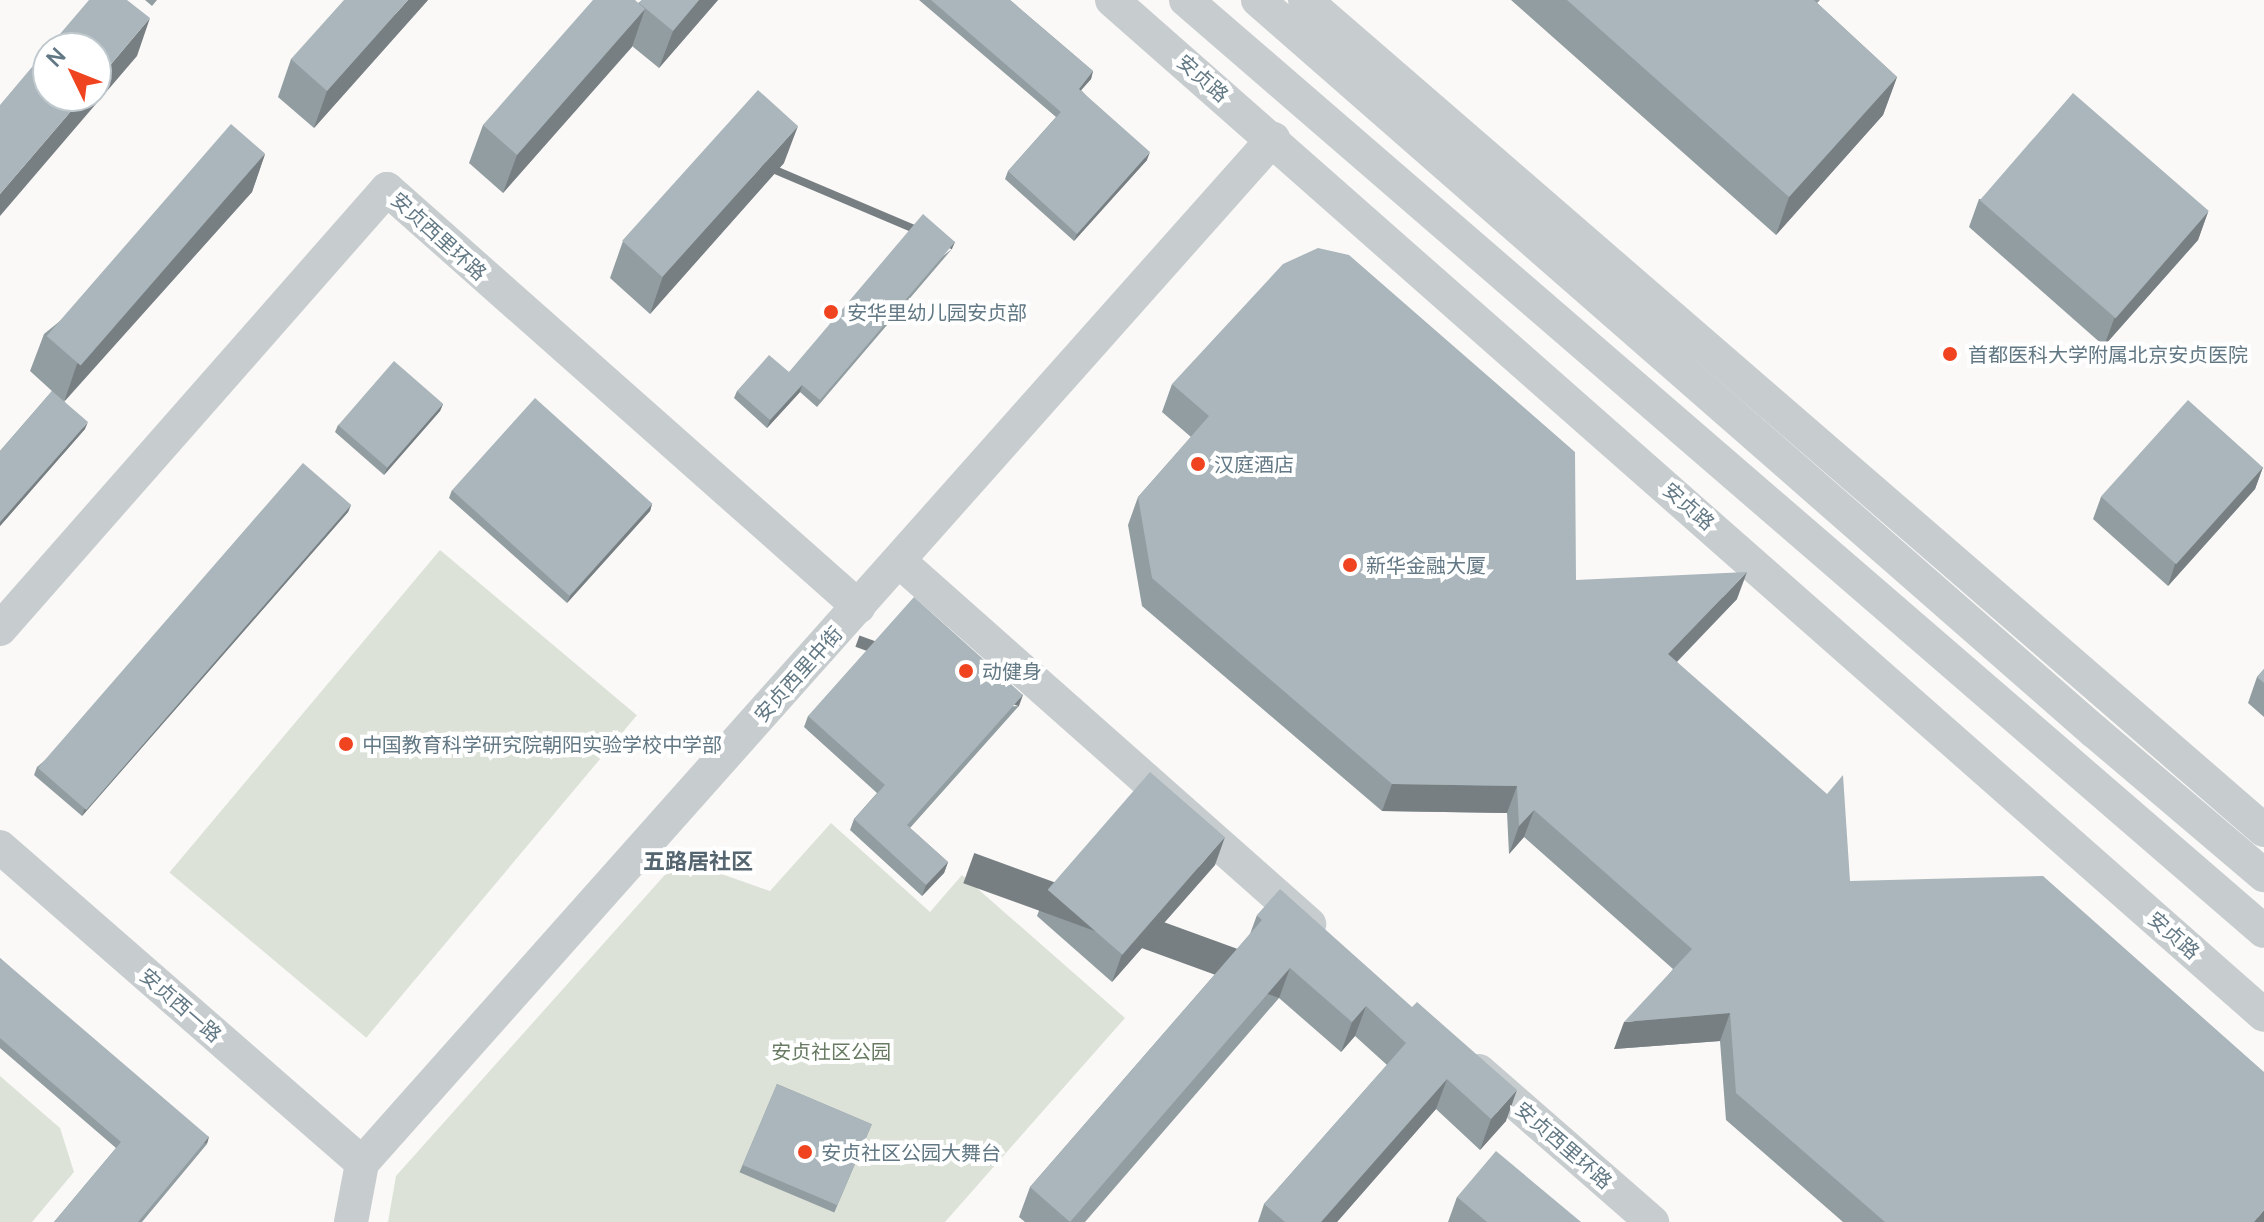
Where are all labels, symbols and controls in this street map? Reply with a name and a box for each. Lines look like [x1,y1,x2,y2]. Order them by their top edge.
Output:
north arrow [32,32,112,112]
text: N [40,41,72,73]
street label: 安贞路 [1172,49,1234,107]
street label: 安贞西里环路 [386,187,492,285]
place label: 安华里幼儿园安贞部 [847,300,1027,324]
marker: 安华里幼儿园安贞部 [822,303,840,321]
place label: 首都医科大学附属北京安贞医院 [1968,342,2248,366]
marker: 首都医科大学附属北京安贞医院 [1939,343,1961,365]
place label: 汉庭酒店 [1214,452,1294,476]
marker: 汉庭酒店 [1189,455,1207,473]
street label: 安贞路 [1658,477,1720,535]
place label: 新华金融大厦 [1366,553,1486,577]
marker: 新华金融大厦 [1341,556,1359,574]
street label: 安贞西里中街 [749,621,847,727]
place label: 动健身 [982,659,1042,683]
marker: 动健身 [957,662,975,680]
place label: 中国教育科学研究院朝阳实验学校中学部 [362,732,722,756]
marker: 中国教育科学研究院朝阳实验学校中学部 [337,735,355,753]
district label: 五路居社区 [643,849,753,875]
street label: 安贞路 [2143,906,2205,964]
street label: 安贞西一路 [135,963,227,1047]
park label: 安贞社区公园 [771,1039,891,1063]
street label: 安贞西里环路 [1511,1097,1617,1193]
place label: 安贞社区公园大舞台 [821,1140,1001,1164]
marker: 安贞社区公园大舞台 [796,1143,814,1161]

